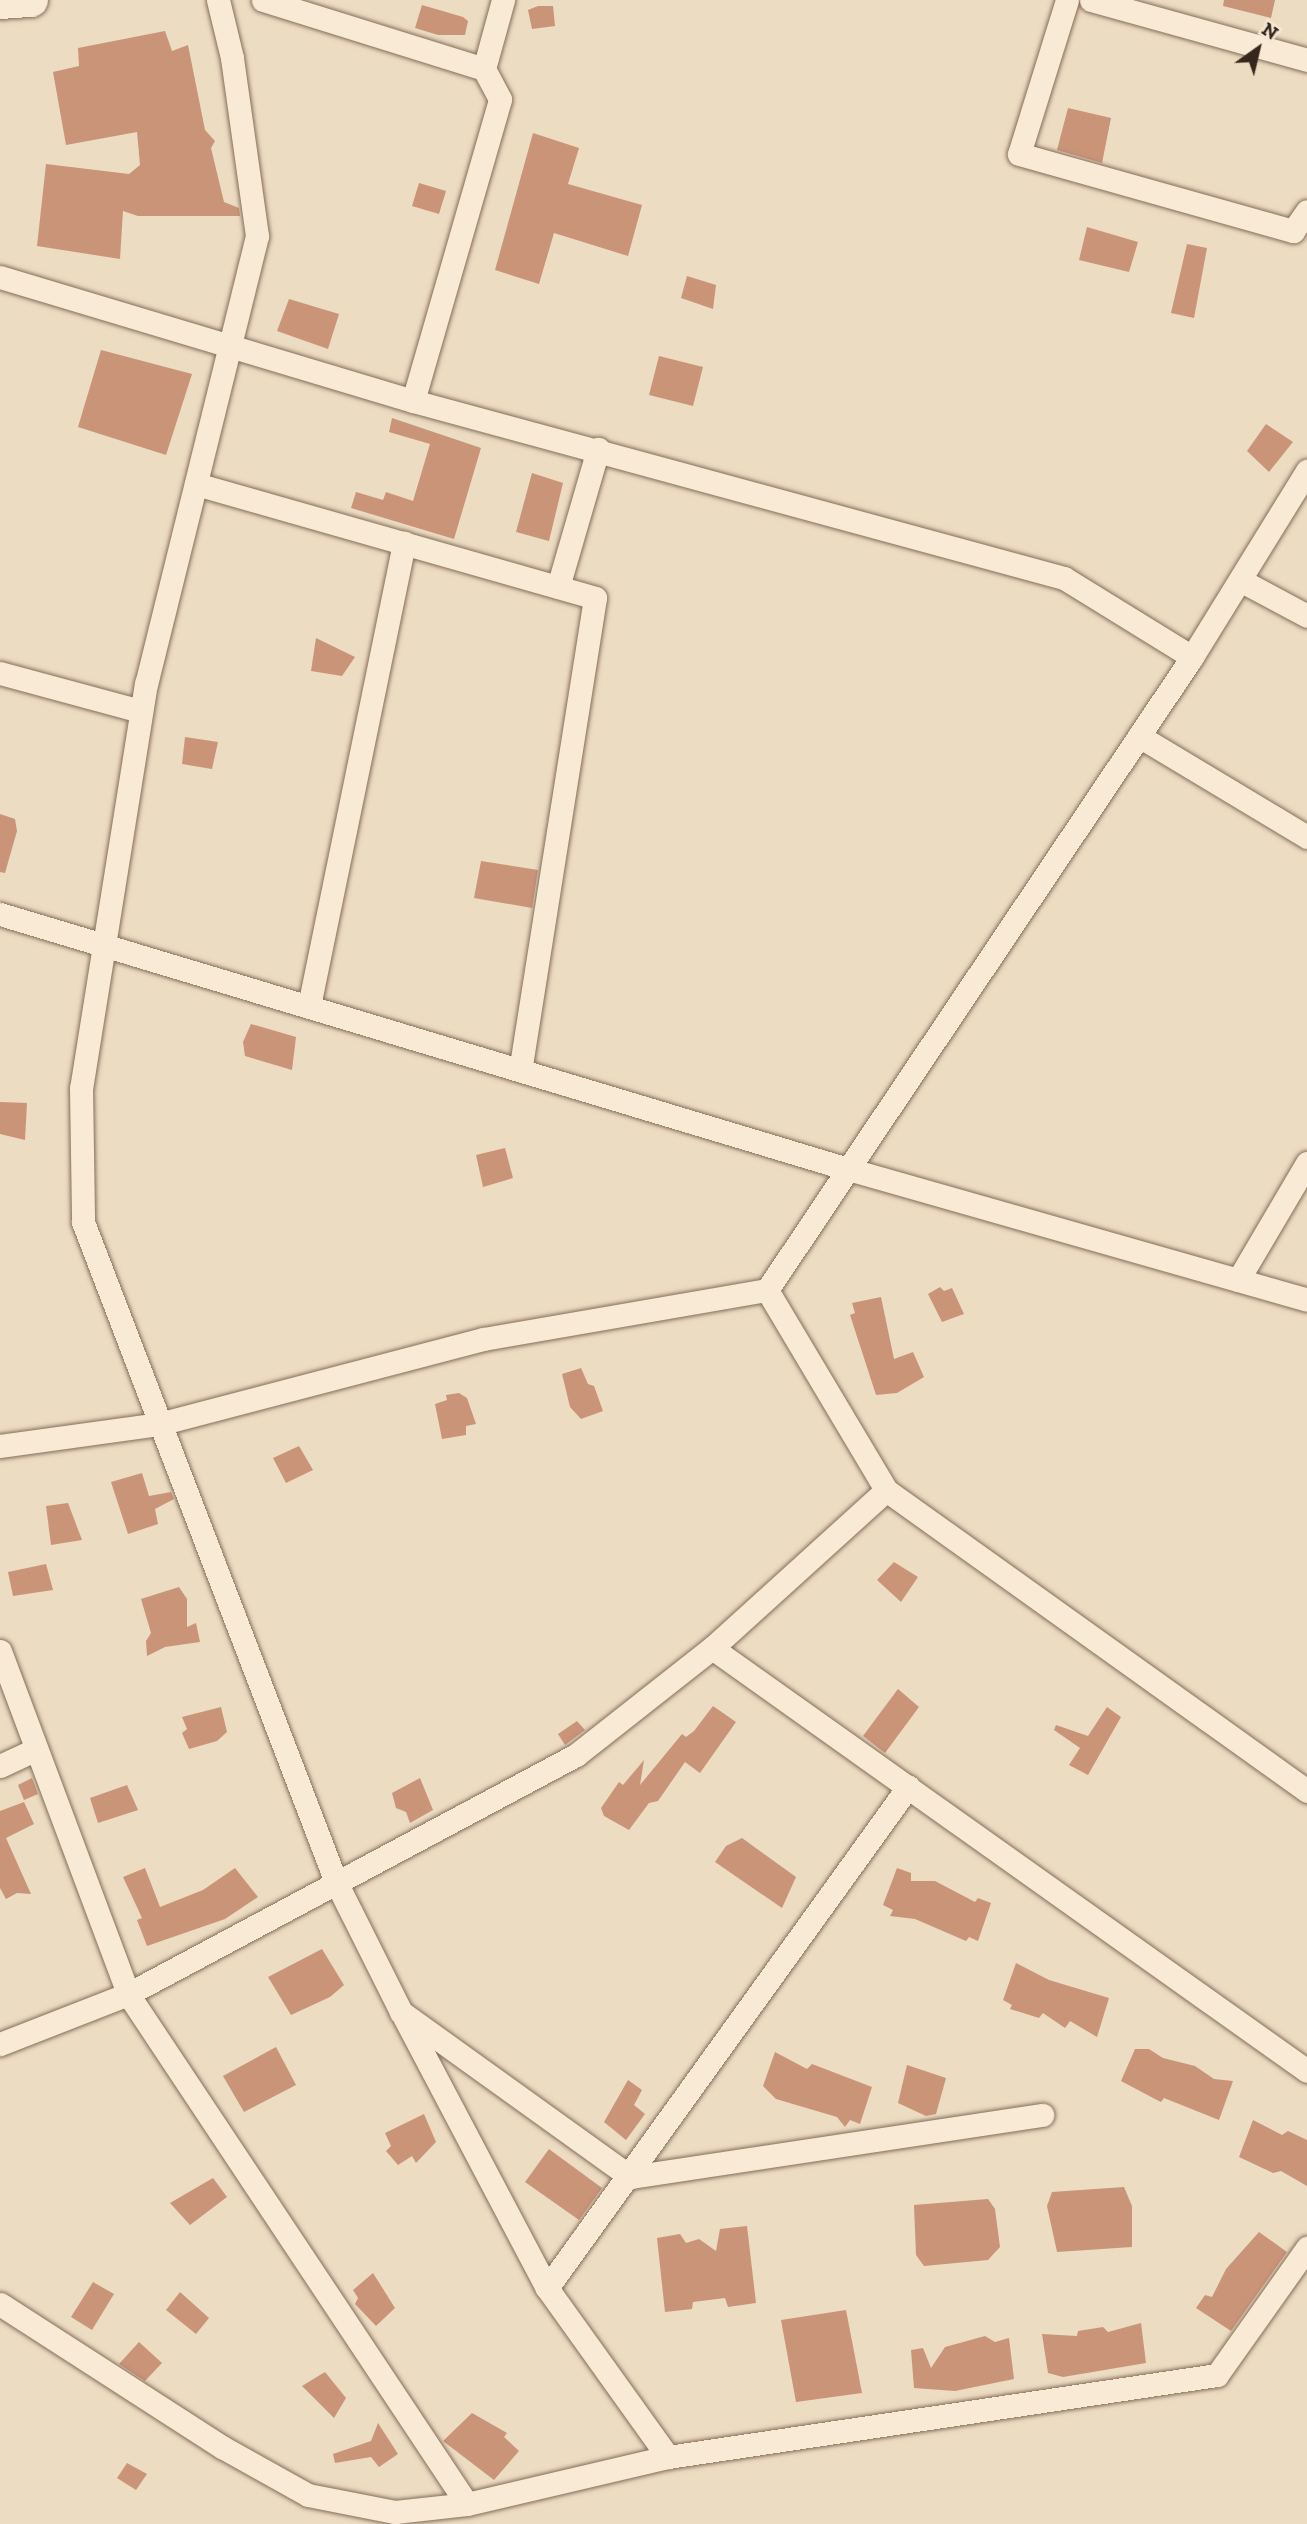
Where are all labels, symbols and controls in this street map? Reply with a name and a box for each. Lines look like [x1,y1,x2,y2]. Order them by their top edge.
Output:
north arrow [1223,14,1293,84]
text: N [1258,18,1282,45]

